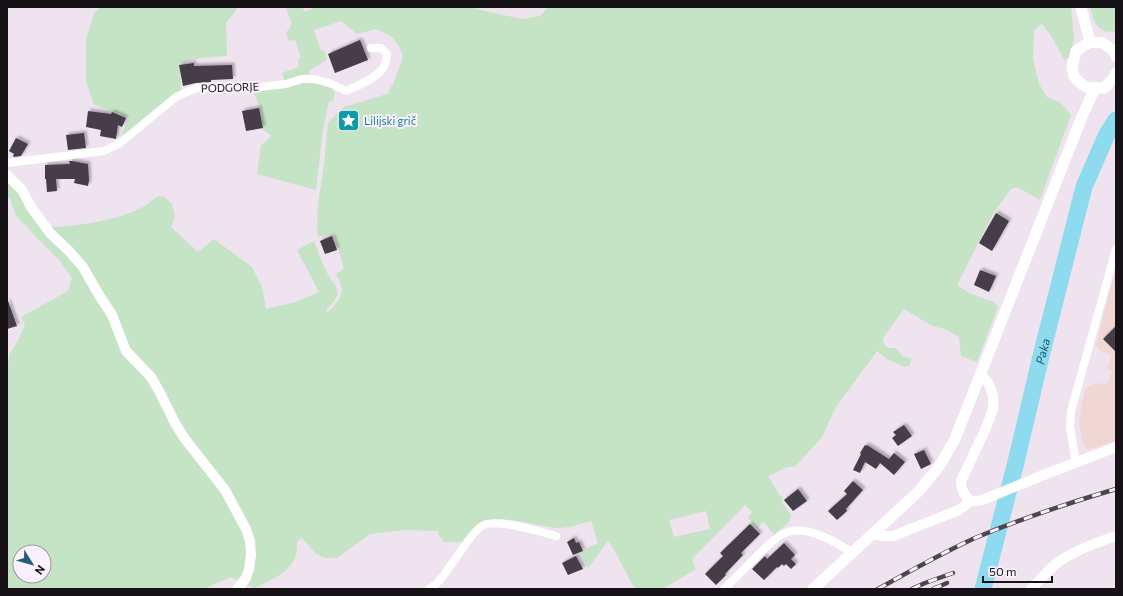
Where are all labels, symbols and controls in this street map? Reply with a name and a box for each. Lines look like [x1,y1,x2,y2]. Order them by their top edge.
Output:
street label: PODGORJE [201,79,259,96]
place icon: Lilijski grič [336,107,362,133]
place label: Lilijski grič [364,114,417,127]
water label: Paka [1032,337,1052,366]
north arrow [12,544,52,584]
scale bar [983,558,1052,584]
text: N [33,563,48,578]
text: 50 m [989,564,1017,578]

